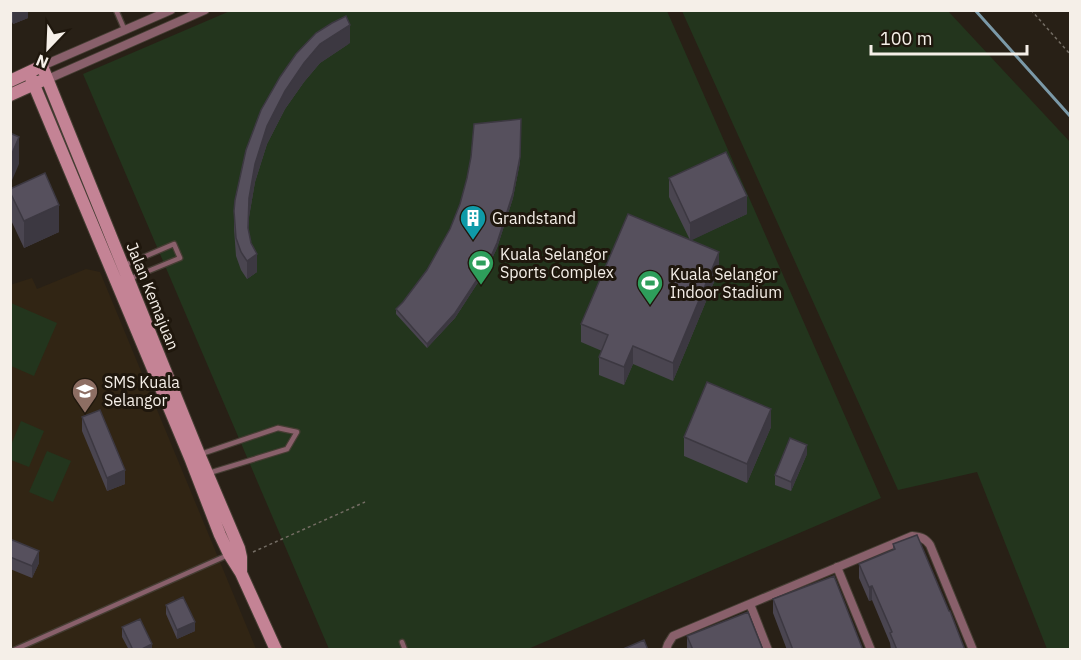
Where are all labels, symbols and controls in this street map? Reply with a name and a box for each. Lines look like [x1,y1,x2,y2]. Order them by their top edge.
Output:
north arrow [18,18,78,78]
scale bar [871,18,1027,56]
text: 100 m [880,27,932,50]
text: N [33,50,51,73]
building icon: Grandstand [458,203,488,241]
place label: Grandstand [492,208,576,228]
street label: Jalan Kemajuan [122,239,184,353]
place label: Kuala Selangor Sports Complex [500,244,614,282]
sports icon: Kuala Selangor Sports Complex [466,248,496,286]
place label: Kuala Selangor Indoor Stadium [670,264,782,302]
sports icon: Kuala Selangor Indoor Stadium [635,268,665,306]
place label: SMS Kuala Selangor [104,372,180,410]
school or university icon: SMS Kuala Selangor [70,376,100,414]

